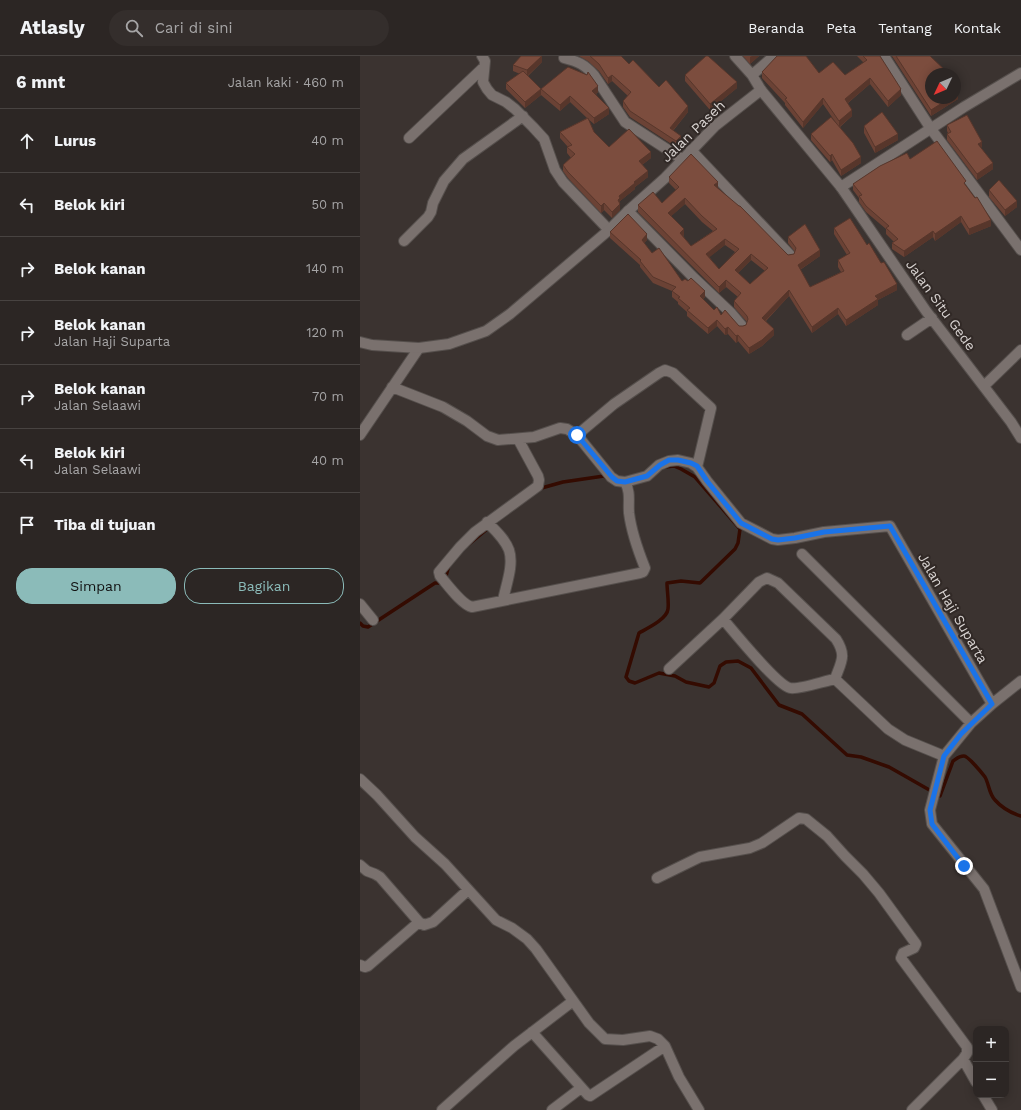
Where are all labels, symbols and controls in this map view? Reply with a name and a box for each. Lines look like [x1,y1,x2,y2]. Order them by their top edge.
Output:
search box [109,10,389,46]
text: Atlasly [20,16,85,39]
icon: search [123,17,145,39]
text: Cari di sini [155,19,232,37]
text: Beranda [748,20,804,36]
text: Peta [826,20,856,36]
text: Tentang [878,20,932,36]
text: Kontak [954,20,1001,36]
north arrow [925,68,961,104]
text: 6 mnt [16,72,65,92]
text: Jalan kaki · 460 m [228,75,344,90]
street label: Jalan Paseh [658,97,728,165]
icon: ahead [16,130,38,152]
text: Lurus [54,132,96,150]
text: 40 m [311,133,344,148]
icon: left [16,194,38,216]
text: Belok kiri [54,196,125,214]
text: 50 m [312,197,344,212]
street label: Jalan Situ Gede [903,257,979,353]
icon: right [16,258,38,280]
text: Belok kanan [54,260,145,278]
text: 140 m [306,261,344,276]
text: Belok kanan [54,316,145,334]
icon: right [16,322,38,344]
text: 120 m [306,325,344,340]
text: Jalan Haji Suparta [54,334,170,349]
text: Belok kanan [54,380,145,398]
icon: right [16,386,38,408]
text: 70 m [312,389,344,404]
text: Jalan Selaawi [54,398,141,413]
route start [568,426,586,444]
text: Belok kiri [54,444,125,462]
icon: left [16,450,38,472]
text: 40 m [311,453,344,468]
text: Jalan Selaawi [54,462,141,477]
icon: arrive [16,514,38,536]
text: Tiba di tujuan [54,516,156,534]
street label: Jalan Haji Suparta [915,550,991,666]
button: Simpan [16,568,176,604]
button: Bagikan [184,568,344,604]
route end [955,857,973,875]
map controls [973,1026,1009,1098]
button: + [973,1026,1009,1062]
button: − [973,1062,1009,1098]

